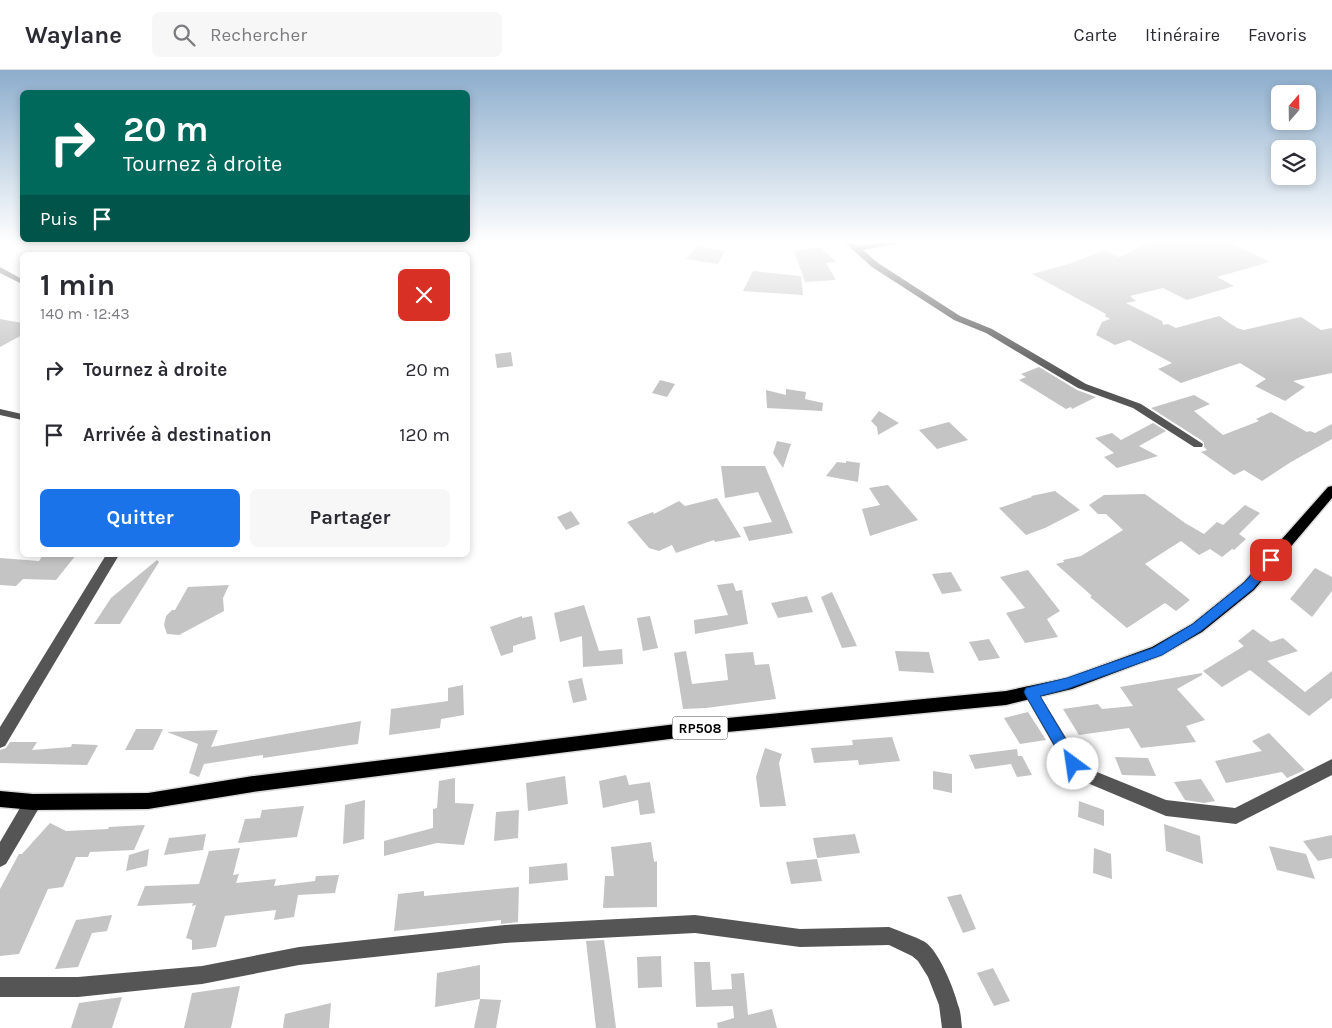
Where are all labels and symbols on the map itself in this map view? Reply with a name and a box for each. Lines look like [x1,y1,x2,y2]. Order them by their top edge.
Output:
north arrow [1271,85,1316,130]
pin [1250,539,1292,581]
road number: RP508 [672,716,728,740]
position arrow [1046,737,1098,789]

